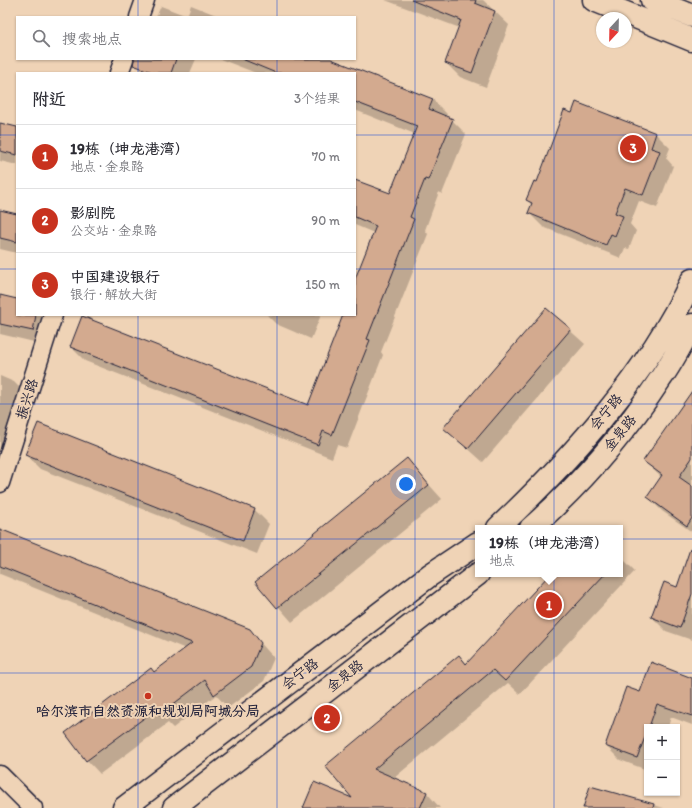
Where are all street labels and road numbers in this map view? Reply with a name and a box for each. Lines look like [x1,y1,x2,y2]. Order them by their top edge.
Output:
street label: 振兴路 [12,376,42,422]
street label: 会宁路 [586,390,626,434]
street label: 金泉路 [600,411,640,455]
street label: 会宁路 [278,655,322,693]
street label: 金泉路 [323,656,367,696]

